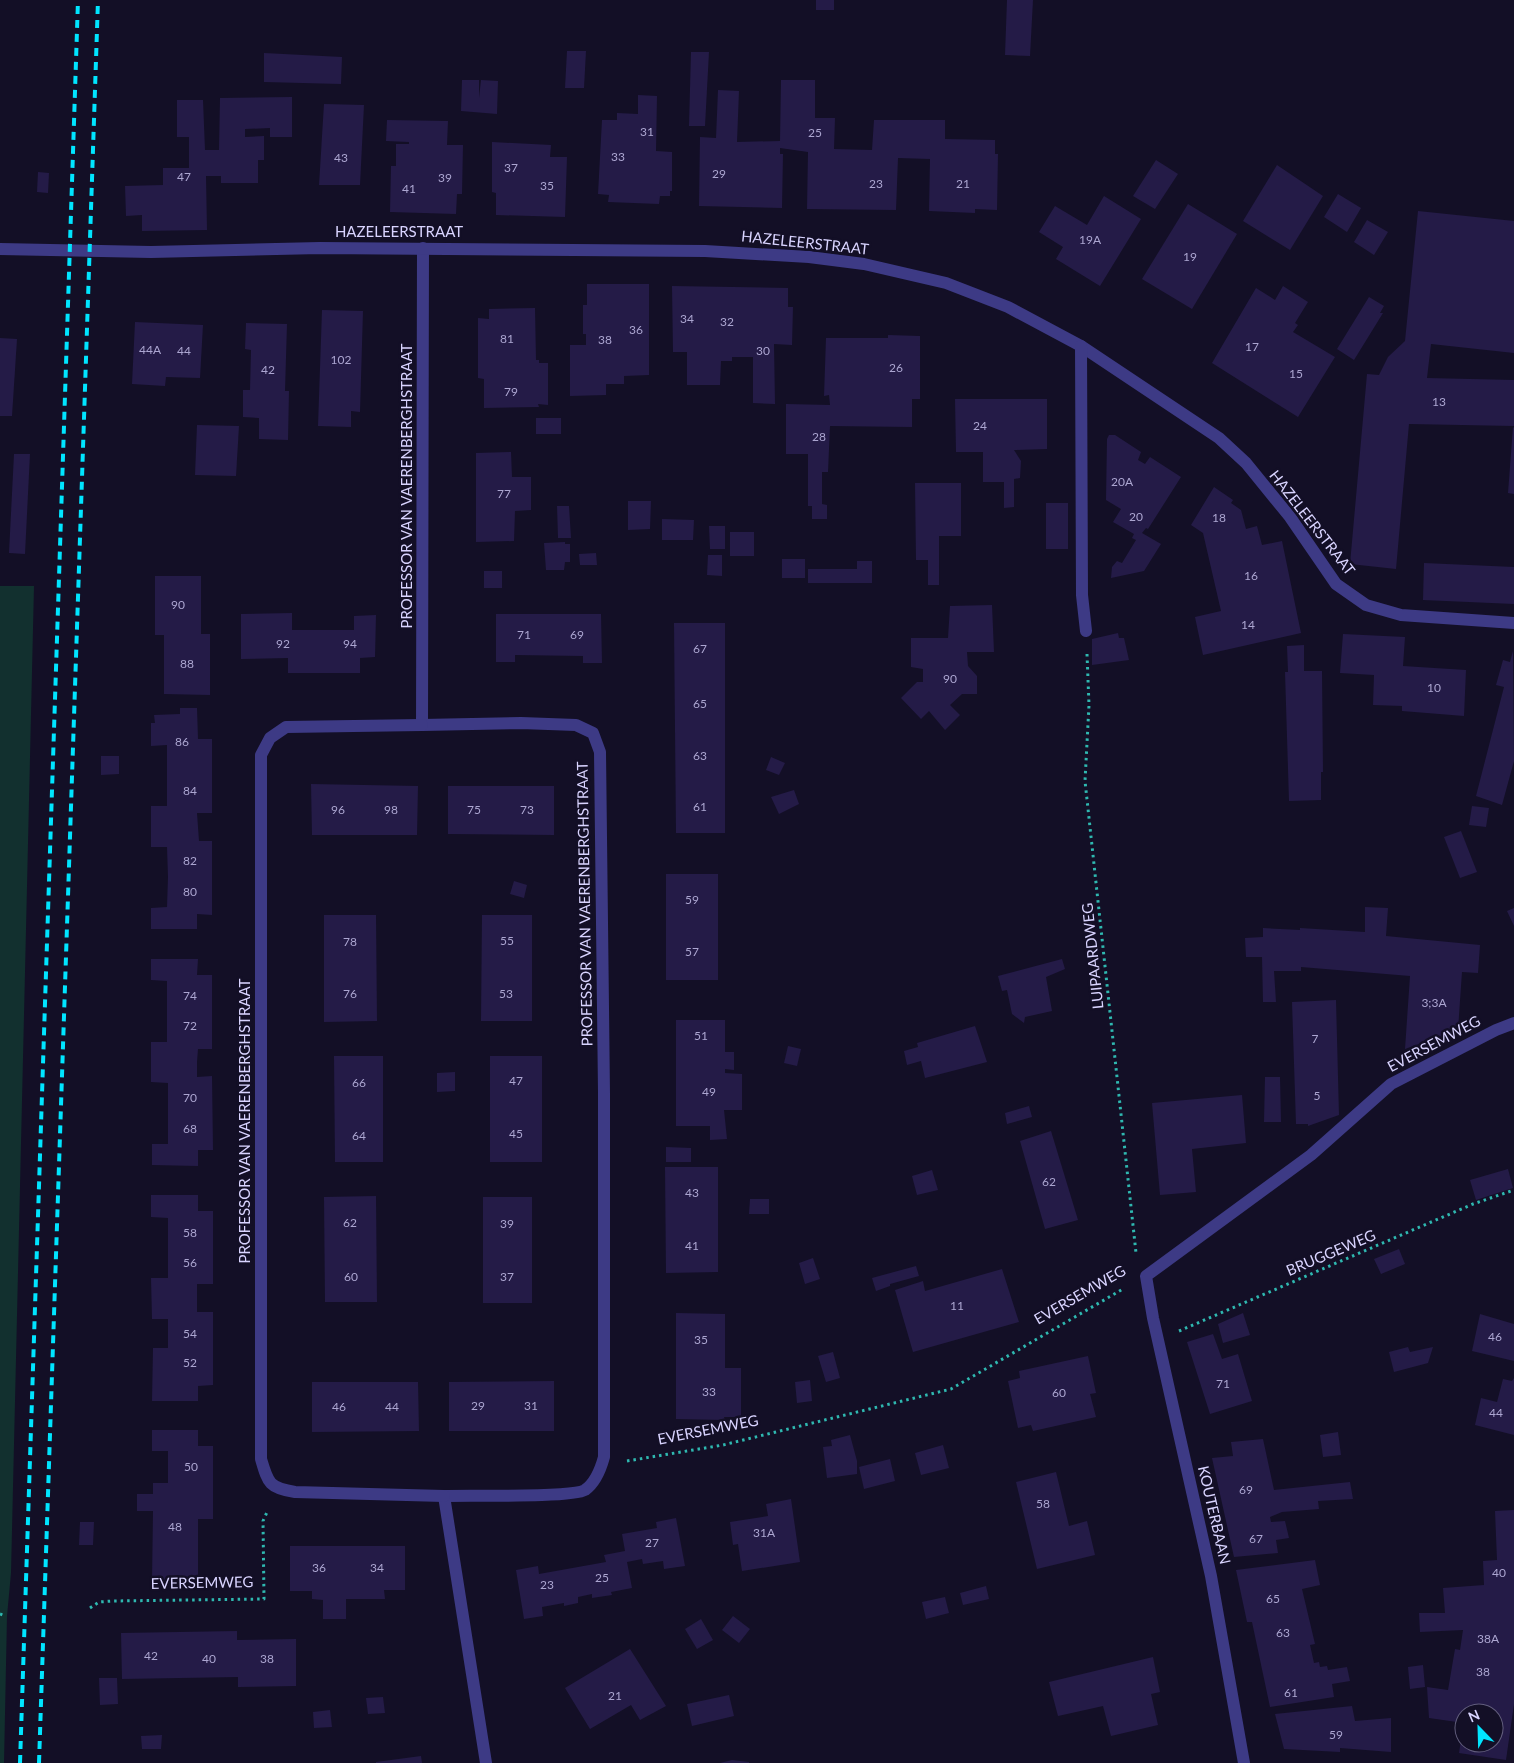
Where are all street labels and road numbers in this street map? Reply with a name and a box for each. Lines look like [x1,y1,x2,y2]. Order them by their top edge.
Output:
street label: HAZELEERSTRAAT [335,222,463,240]
street label: HAZELEERSTRAAT [740,226,870,258]
street label: PROFESSOR VAN VAERENBERGHSTRAAT [397,343,415,628]
street label: HAZELEERSTRAAT [1266,466,1359,579]
street label: PROFESSOR VAN VAERENBERGHSTRAAT [573,761,595,1047]
street label: LUIPAARDWEG [1077,902,1107,1010]
street label: PROFESSOR VAN VAERENBERGHSTRAAT [235,978,253,1263]
street label: EVERSEMWEG [1384,1011,1483,1075]
street label: BRUGGEWEG [1283,1225,1378,1279]
street label: EVERSEMWEG [1031,1261,1128,1328]
street label: EVERSEMWEG [656,1410,760,1448]
street label: KOUTERBAAN [1195,1464,1235,1566]
street label: EVERSEMWEG [151,1572,253,1592]

